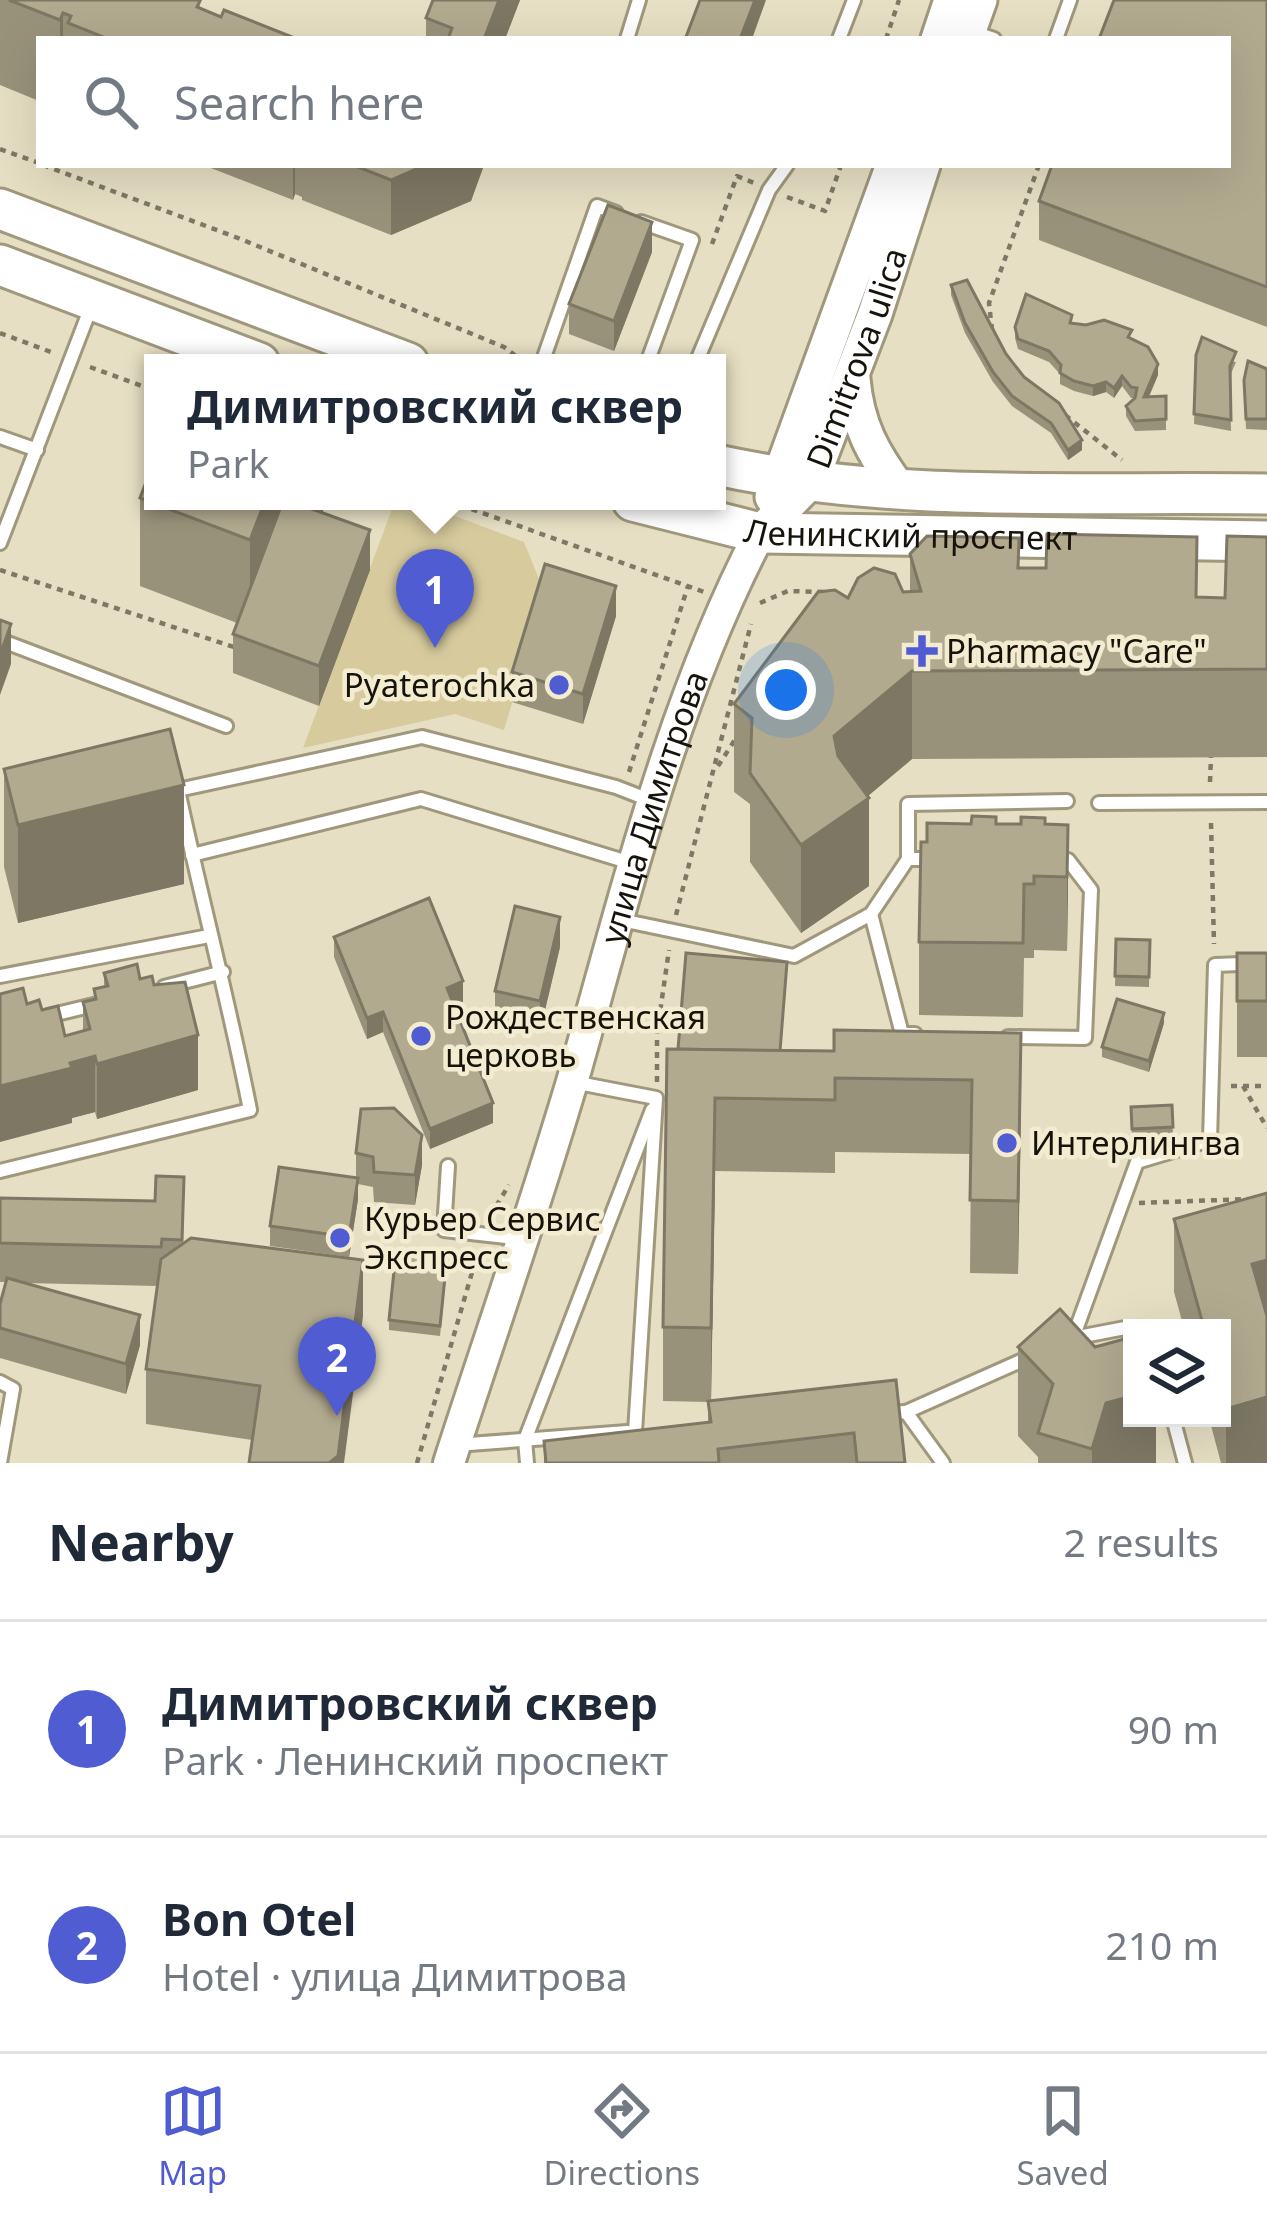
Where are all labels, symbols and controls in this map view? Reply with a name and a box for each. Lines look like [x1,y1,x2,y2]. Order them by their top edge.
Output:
search box [36,36,1231,168]
icon: search [78,69,144,135]
text: Search here [174,72,424,133]
street label: Dimitrova ulica [795,242,917,475]
popup [144,354,726,510]
text: Димитровский сквер [187,375,683,436]
text: Park [187,436,269,489]
street label: Ленинский проспект [740,507,1078,560]
pin: 1 [396,549,474,648]
place label: Pharmacy "Care" [946,628,1207,673]
marker: Pharmacy "Care" [909,638,935,664]
your location [756,660,816,720]
place label: Pyaterochka [344,662,535,707]
street label: улица Димитрова [589,664,718,949]
marker: Pyaterochka [546,672,572,698]
place label: Рождественская церковь [445,994,706,1077]
marker: Рождественская церковь [408,1023,434,1049]
place label: Интерлингва [1031,1120,1241,1165]
marker: Интерлингва [994,1130,1020,1156]
place label: Курьер Сервис Экспресс [364,1196,601,1279]
marker: Курьер Сервис Экспресс [327,1225,353,1251]
pin: 2 [298,1317,376,1416]
map controls [1123,1319,1231,1427]
button: layers [1123,1319,1231,1427]
text: Nearby [48,1506,234,1576]
text: 2 results [1064,1515,1219,1568]
text: Димитровский сквер [162,1672,658,1733]
text: 1 [76,1702,98,1755]
text: 90 m [1128,1702,1219,1755]
text: Park · Ленинский проспект [162,1733,668,1786]
text: Bon Otel [162,1888,356,1949]
text: 2 [76,1918,98,1971]
text: 210 m [1105,1918,1219,1971]
text: Hotel · улица Димитрова [162,1949,628,2002]
tab: Map [158,2078,227,2195]
tab: Directions [543,2078,700,2195]
tab: Saved [1016,2078,1109,2195]

